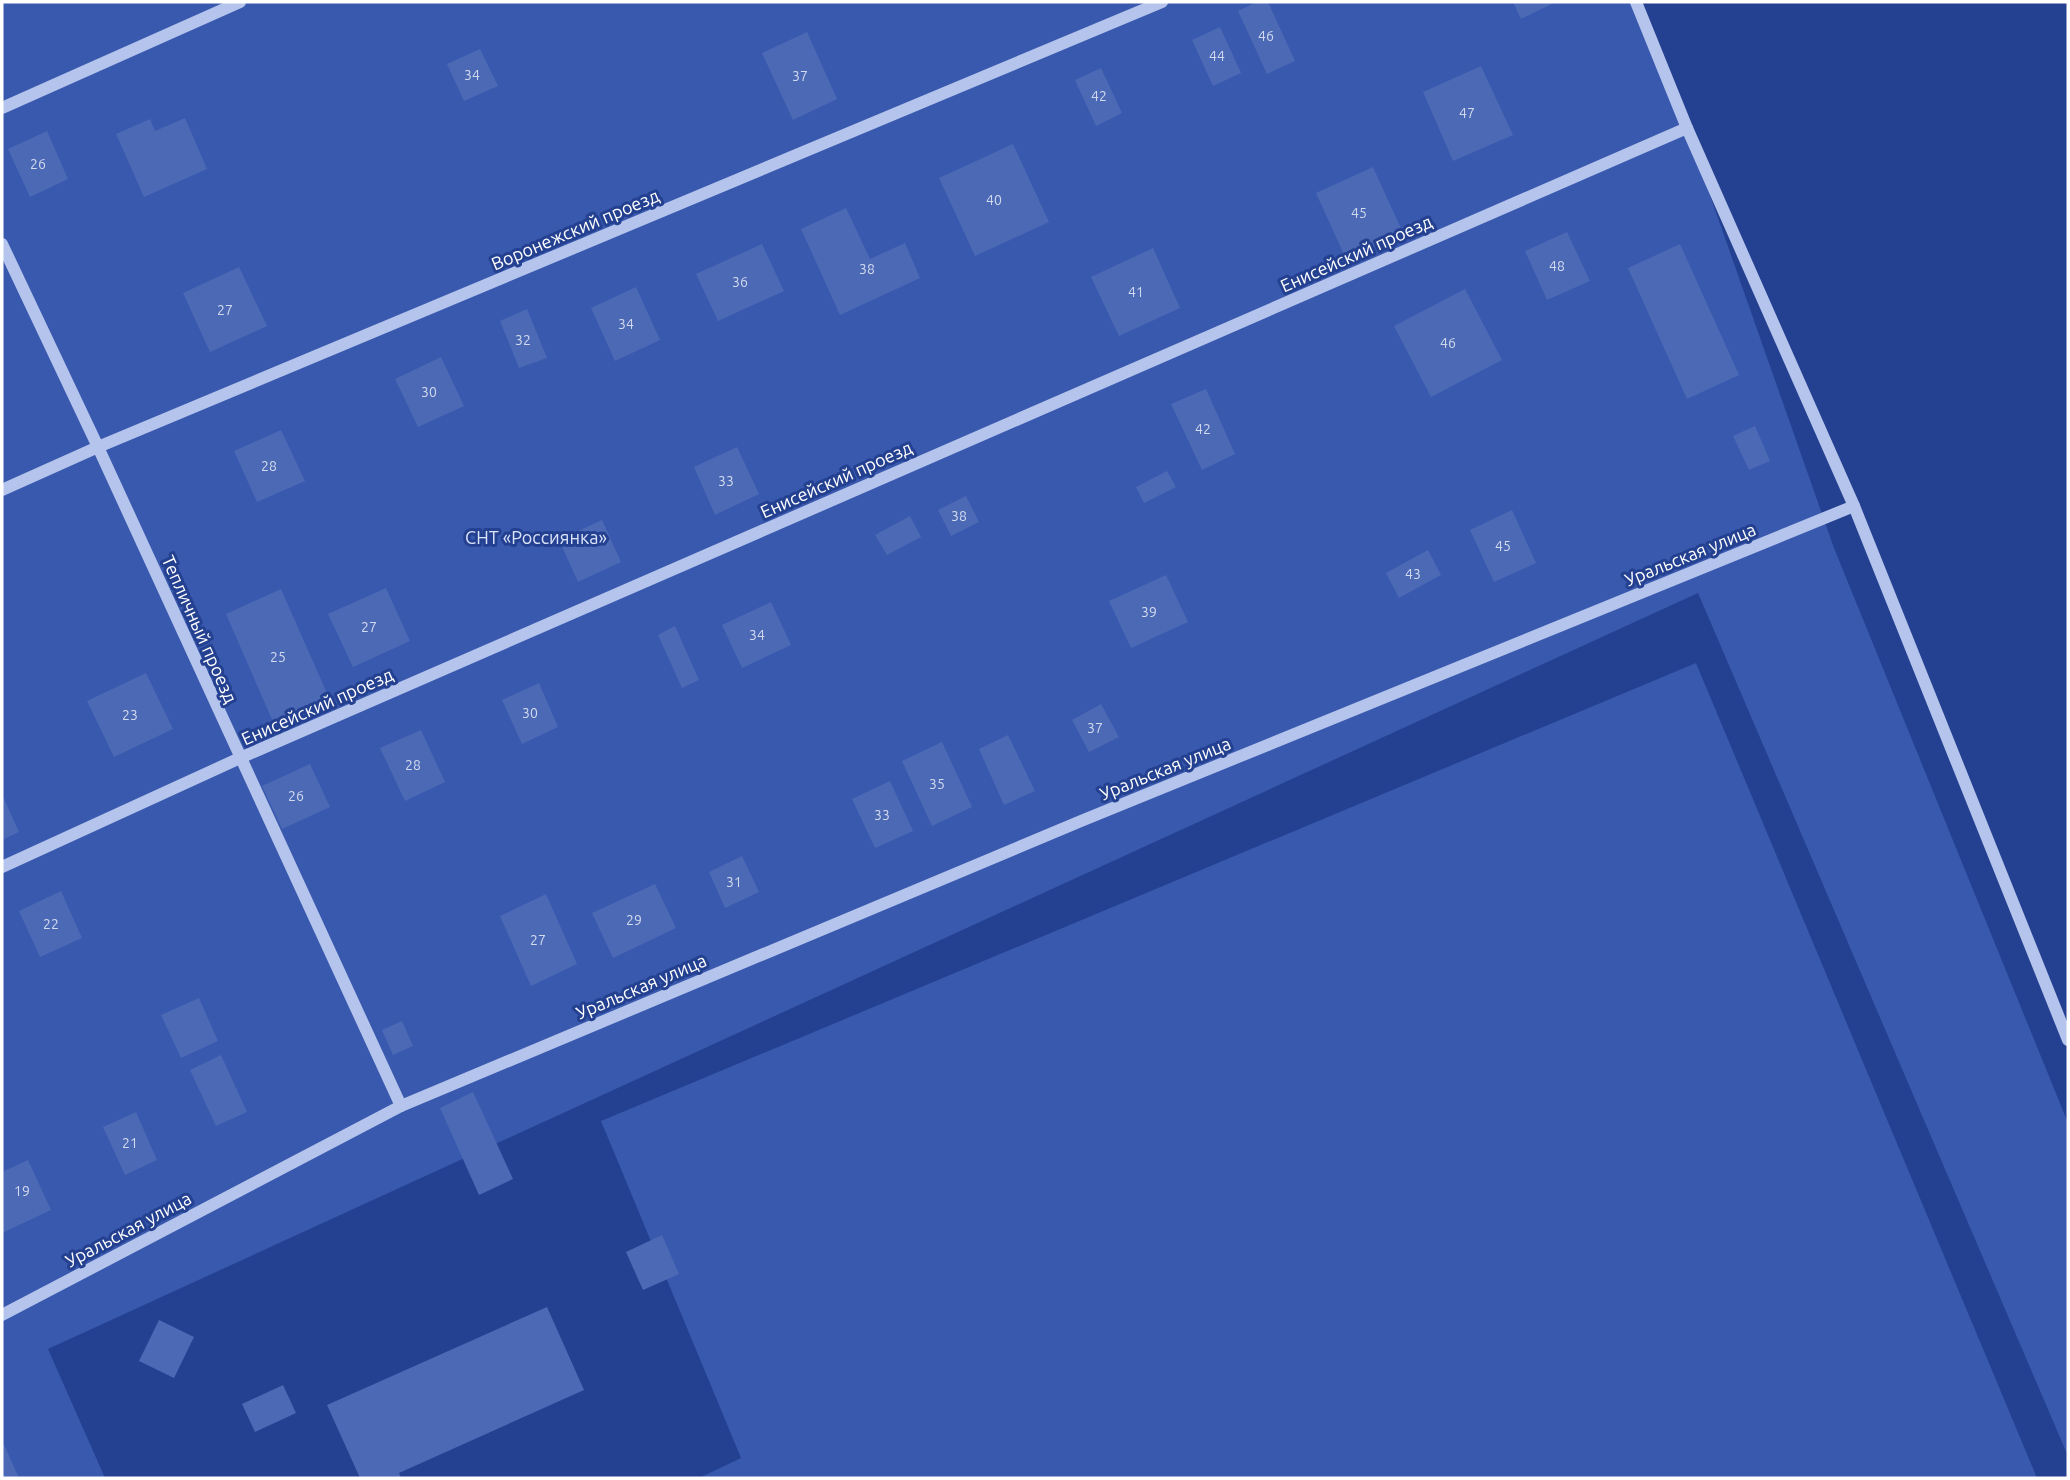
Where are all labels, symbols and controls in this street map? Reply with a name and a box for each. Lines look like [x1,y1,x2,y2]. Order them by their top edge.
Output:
house number: 46 [1258,28,1274,44]
house number: 44 [1209,48,1225,64]
house number: 34 [464,67,480,83]
house number: 37 [792,68,808,84]
house number: 42 [1091,88,1107,104]
house number: 47 [1459,105,1475,121]
house number: 26 [30,156,46,172]
street label: Воронежский проезд [488,184,662,273]
house number: 40 [986,192,1002,208]
house number: 45 [1351,205,1367,221]
street label: Енисейский проезд [1277,210,1435,295]
house number: 48 [1549,258,1565,274]
house number: 38 [859,261,875,277]
house number: 36 [732,274,748,290]
house number: 41 [1128,284,1144,300]
house number: 27 [217,302,233,318]
house number: 34 [618,316,634,332]
house number: 32 [515,332,531,348]
house number: 46 [1440,335,1456,351]
house number: 30 [421,384,437,400]
house number: 42 [1195,421,1211,437]
street label: Енисейский проезд [757,436,915,521]
house number: 28 [261,458,277,474]
house number: 33 [718,473,734,489]
house number: 38 [951,508,967,524]
street label: Уральская улица [1622,519,1758,589]
park label: СНТ «Россиянка» [465,527,607,547]
house number: 45 [1495,538,1511,554]
street label: Тепличный проезд [158,552,242,706]
house number: 43 [1405,566,1421,582]
house number: 39 [1141,604,1157,620]
house number: 27 [361,619,377,635]
house number: 34 [749,627,765,643]
house number: 25 [270,649,286,665]
street label: Енисейский проезд [238,663,396,748]
house number: 30 [522,705,538,721]
house number: 23 [122,707,138,723]
house number: 37 [1087,720,1103,736]
street label: Уральская улица [1097,733,1233,803]
house number: 28 [405,757,421,773]
house number: 35 [929,776,945,792]
house number: 26 [288,788,304,804]
house number: 33 [874,807,890,823]
house number: 31 [726,874,742,890]
house number: 29 [626,912,642,928]
house number: 22 [43,916,59,932]
house number: 27 [530,932,546,948]
street label: Уральская улица [573,950,709,1022]
house number: 21 [122,1135,138,1151]
house number: 19 [14,1183,30,1199]
street label: Уральская улица [62,1187,194,1271]

